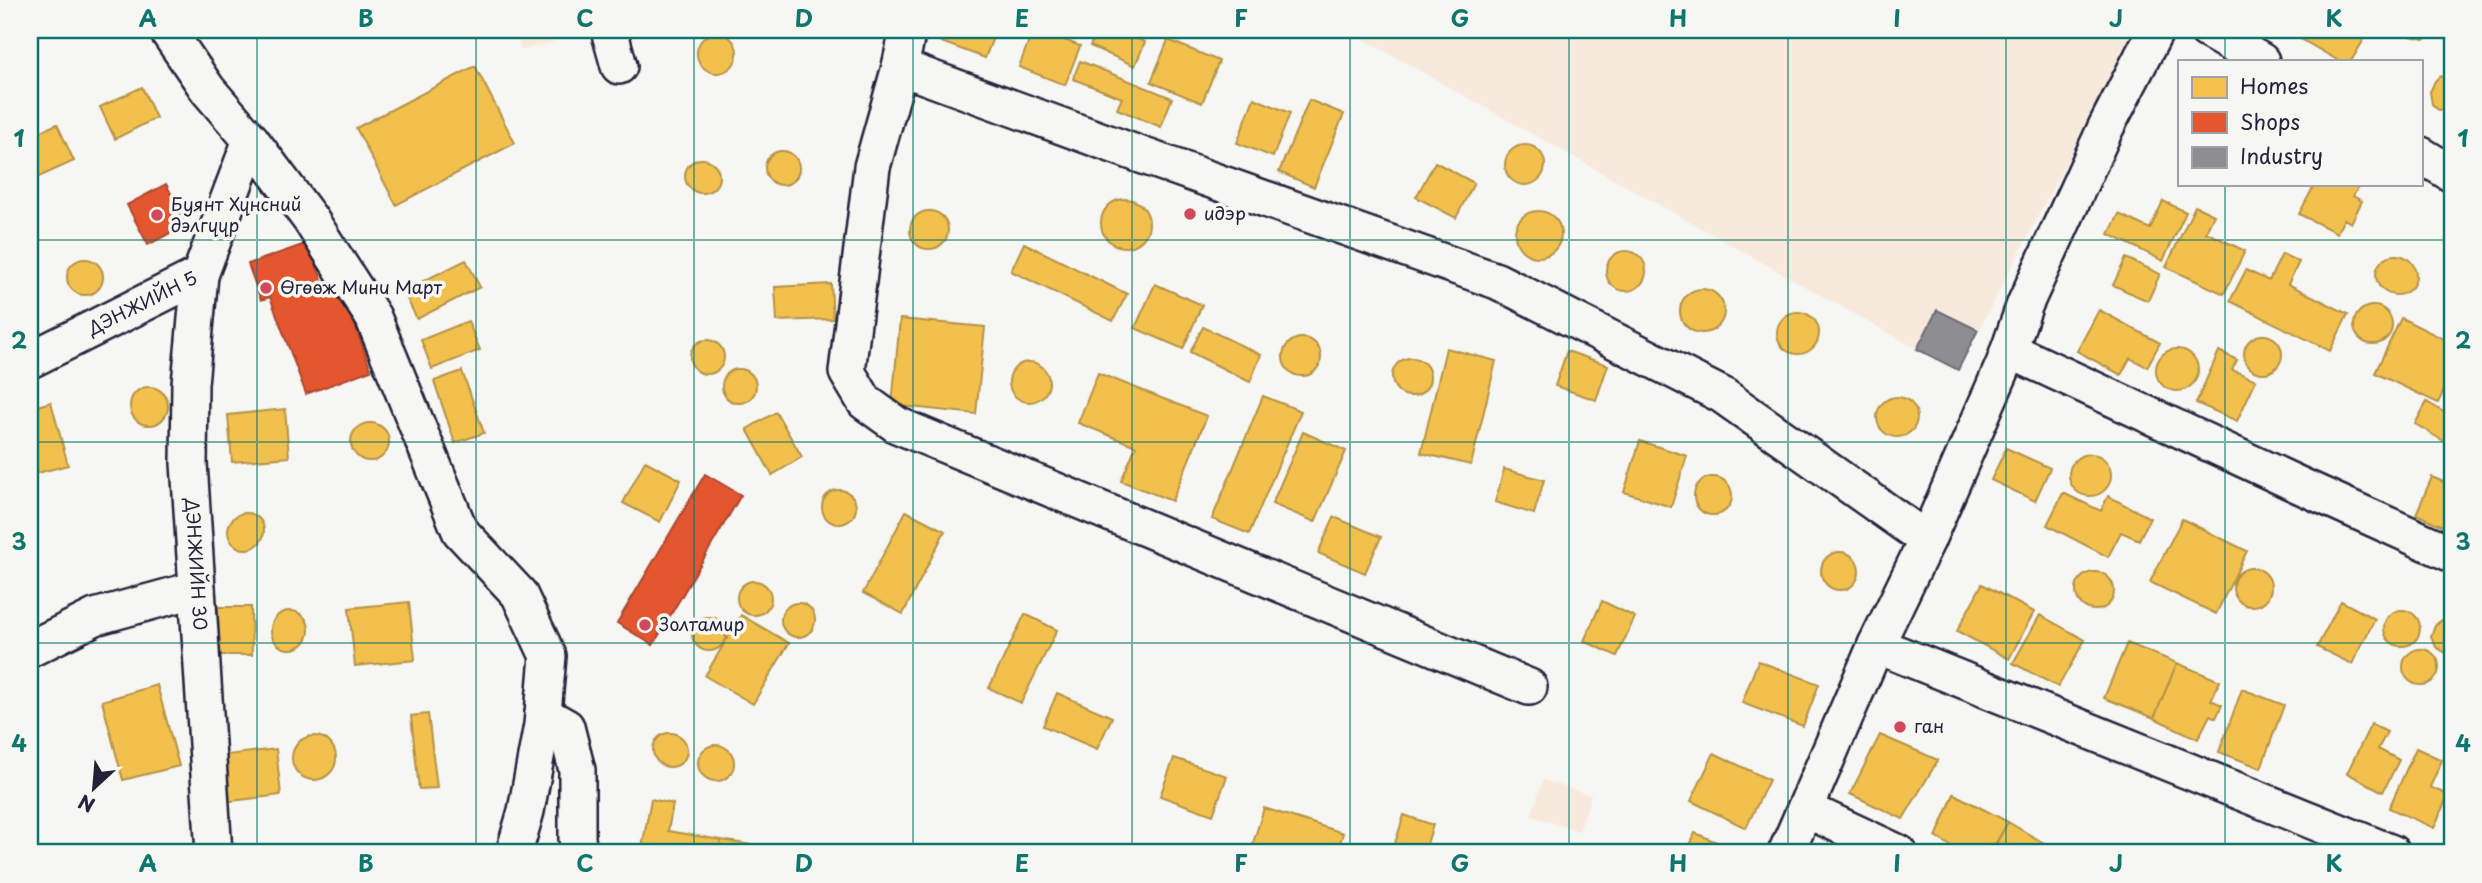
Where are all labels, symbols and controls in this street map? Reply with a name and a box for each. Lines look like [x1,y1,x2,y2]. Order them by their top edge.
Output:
text: A [139,0,157,35]
text: B [358,0,374,35]
text: C [576,0,594,35]
text: D [795,0,813,35]
text: E [1015,0,1029,35]
text: F [1234,0,1248,35]
text: G [1451,0,1469,35]
text: H [1669,0,1687,35]
text: I [1893,0,1901,35]
text: J [2109,0,2123,35]
text: K [2326,0,2343,35]
legend [2178,60,2422,186]
text: Homes [2240,69,2308,101]
text: Shops [2240,105,2300,137]
text: 1 [14,120,25,155]
text: 1 [2458,120,2469,155]
text: Industry [2240,139,2323,171]
place label: Буянт Хүнсний дэлгүүр [171,190,301,238]
place label: идэр [1204,199,1246,226]
marker: идэр [1182,206,1198,222]
marker: Буянт Хүнсний дэлгүүр [149,207,165,223]
street label: ДЭНЖИЙН 5 [82,264,201,342]
place label: Өгөөж Мини Март [280,273,443,300]
marker: Өгөөж Мини Март [258,280,274,296]
text: 2 [11,322,27,357]
text: 2 [2455,322,2471,357]
street label: ДЭНЖИЙН 30 [179,496,215,631]
text: 3 [11,523,27,558]
text: 3 [2455,523,2471,558]
place label: Золтамир [659,610,744,637]
marker: Золтамир [637,617,653,633]
place label: ган [1914,712,1944,739]
marker: ган [1892,719,1908,735]
text: 4 [11,725,27,760]
text: 4 [2455,725,2471,760]
north arrow [60,754,130,824]
text: N [73,788,99,820]
text: A [139,845,157,880]
text: B [358,845,374,880]
text: C [576,845,594,880]
text: D [795,845,813,880]
text: E [1015,845,1029,880]
text: F [1234,845,1248,880]
text: G [1451,845,1469,880]
text: H [1669,845,1687,880]
text: I [1893,845,1901,880]
text: J [2109,845,2123,880]
text: K [2326,845,2343,880]

